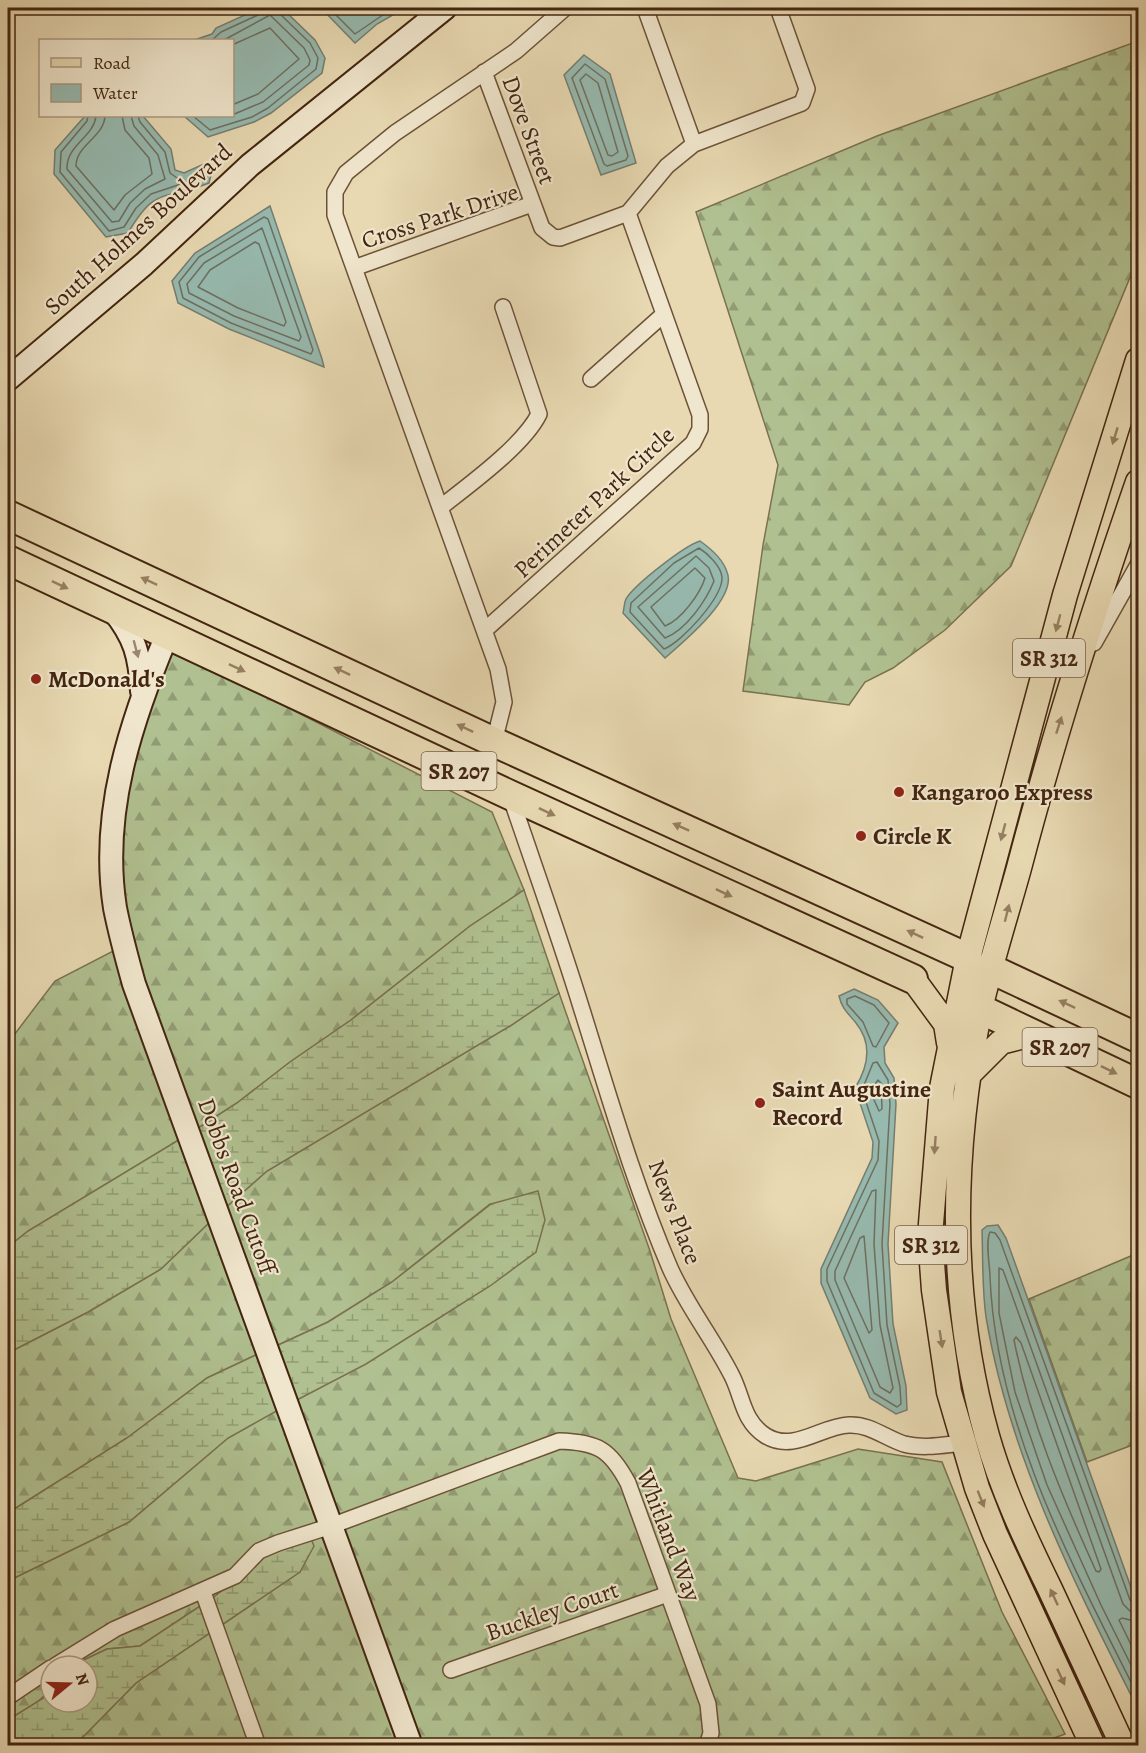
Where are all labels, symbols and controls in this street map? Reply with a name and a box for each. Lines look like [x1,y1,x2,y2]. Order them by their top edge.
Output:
legend [39,39,234,117]
text: Road [93,51,131,75]
street label: Dove Street [495,71,563,189]
text: Water [92,81,138,105]
street label: South Holmes Boulevard [37,136,239,322]
street label: Cross Park Drive [357,176,523,256]
street label: Perimeter Park Circle [507,419,681,585]
one-way arrow [1110,427,1119,445]
one-way arrow [140,577,157,586]
one-way arrow [52,580,69,589]
one-way arrow [1053,614,1062,632]
road number: SR 312 [1013,639,1085,677]
one-way arrow [132,640,141,658]
place label: McDonald's [48,663,165,695]
one-way arrow [228,663,245,672]
one-way arrow [334,667,351,676]
marker: McDonald's [29,672,43,686]
one-way arrow [1055,716,1064,734]
one-way arrow [456,724,473,733]
road number: SR 207 [422,752,496,790]
place label: Kangaroo Express [911,776,1093,808]
marker: Kangaroo Express [892,785,906,799]
one-way arrow [539,807,556,816]
place label: Circle K [873,820,952,852]
one-way arrow [672,822,689,831]
one-way arrow [998,823,1007,841]
marker: Circle K [854,829,868,843]
one-way arrow [716,888,733,897]
one-way arrow [1003,903,1013,922]
one-way arrow [906,929,924,939]
one-way arrow [1058,1000,1075,1009]
road number: SR 207 [1022,1028,1098,1066]
one-way arrow [1101,1066,1118,1075]
place label: Saint Augustine Record [772,1073,931,1133]
street label: Dobbs Road Cutoff [190,1093,285,1281]
marker: Saint Augustine Record [753,1096,767,1110]
one-way arrow [930,1136,940,1155]
street label: News Place [640,1155,710,1269]
road number: SR 312 [895,1226,967,1264]
one-way arrow [936,1330,945,1349]
street label: Whitland Way [629,1463,709,1606]
one-way arrow [977,1490,986,1508]
street label: Buckley Court [482,1573,623,1649]
one-way arrow [1049,1589,1058,1606]
north arrow [39,1654,99,1714]
one-way arrow [1056,1668,1065,1685]
text: N [70,1670,95,1689]

